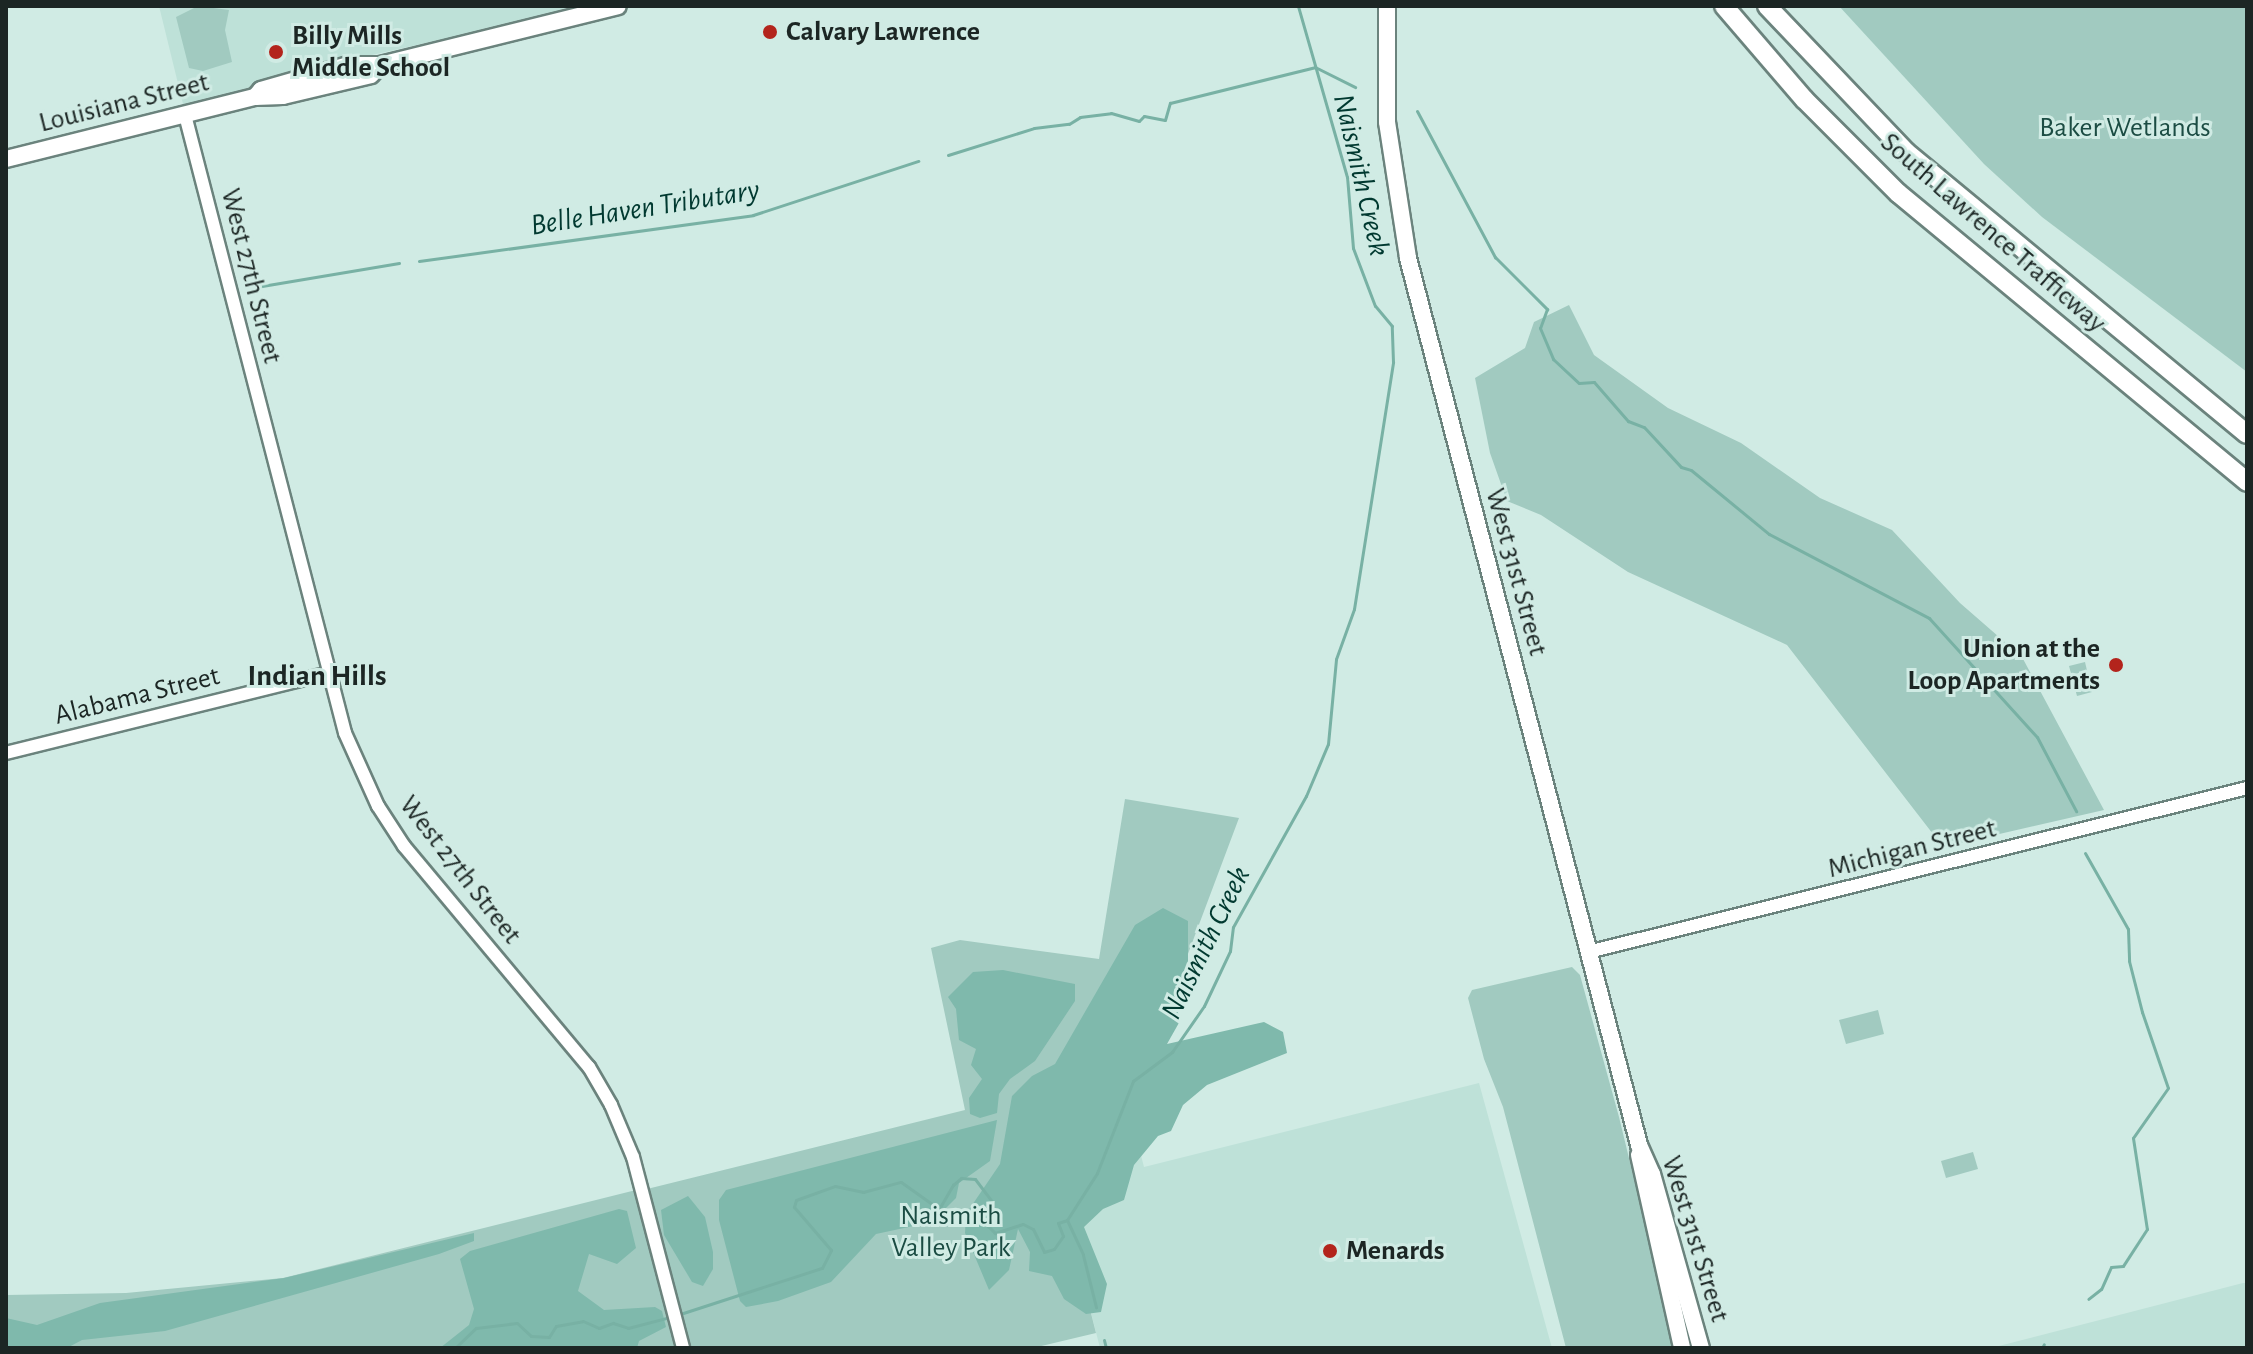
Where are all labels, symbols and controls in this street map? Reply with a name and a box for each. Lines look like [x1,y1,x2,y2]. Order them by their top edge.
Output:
place label: Calvary Lawrence [786,15,980,49]
place label: Billy Mills Middle School [292,19,450,85]
marker: Calvary Lawrence [761,23,779,41]
marker: Billy Mills Middle School [267,43,285,61]
street label: Louisiana Street [36,66,212,140]
water label: Naismith Creek [1325,90,1397,260]
park label: Baker Wetlands [2039,111,2211,145]
street label: South Lawrence Trafficway [1873,126,2113,340]
water label: Belle Haven Tributary [528,172,762,244]
street label: West 27th Street [213,185,289,367]
street label: West 31st Street [1478,485,1554,659]
place label: Union at the Loop Apartments [1907,632,2100,698]
marker: Union at the Loop Apartments [2107,656,2125,674]
district label: Indian Hills [248,658,386,694]
street label: Alabama Street [51,659,223,733]
street label: West 27th Street [392,789,528,951]
street label: Michigan Street [1825,812,1999,886]
water label: Naismith Creek [1154,861,1258,1025]
street label: West 31st Street [1654,1152,1736,1326]
park label: Naismith Valley Park [892,1199,1010,1265]
place label: Menards [1346,1234,1444,1268]
marker: Menards [1321,1242,1339,1260]

